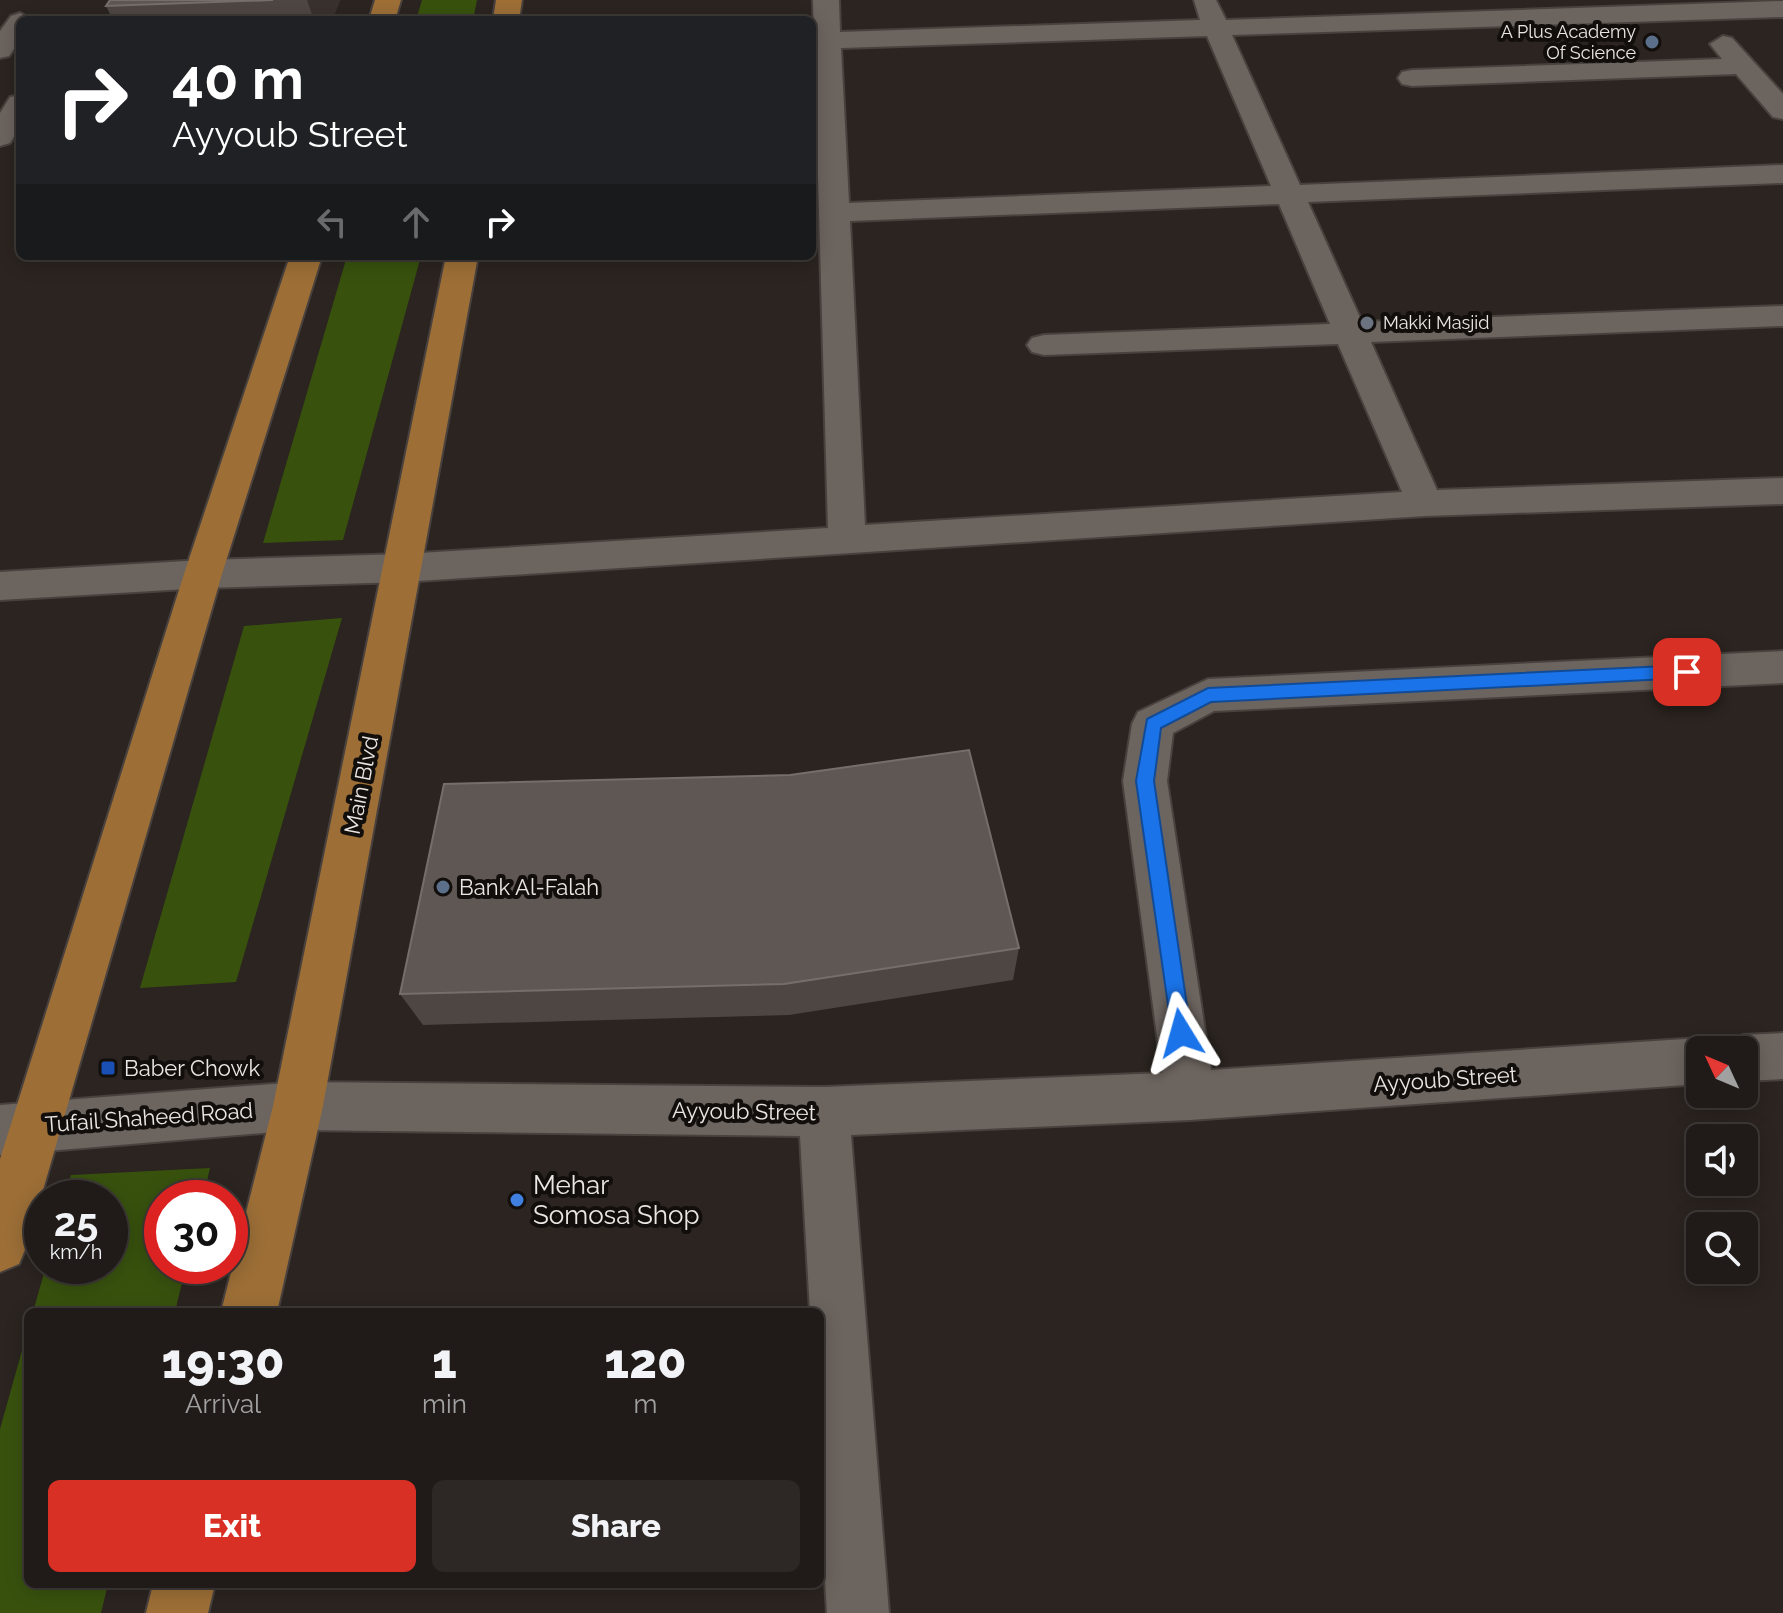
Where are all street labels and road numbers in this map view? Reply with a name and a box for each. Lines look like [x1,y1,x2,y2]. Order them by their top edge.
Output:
street label: Main Blvd [339,734,383,836]
street label: Ayyoub Street [1372,1061,1518,1097]
street label: Tufail Shaheed Road [44,1097,254,1137]
street label: Ayyoub Street [672,1097,817,1125]

